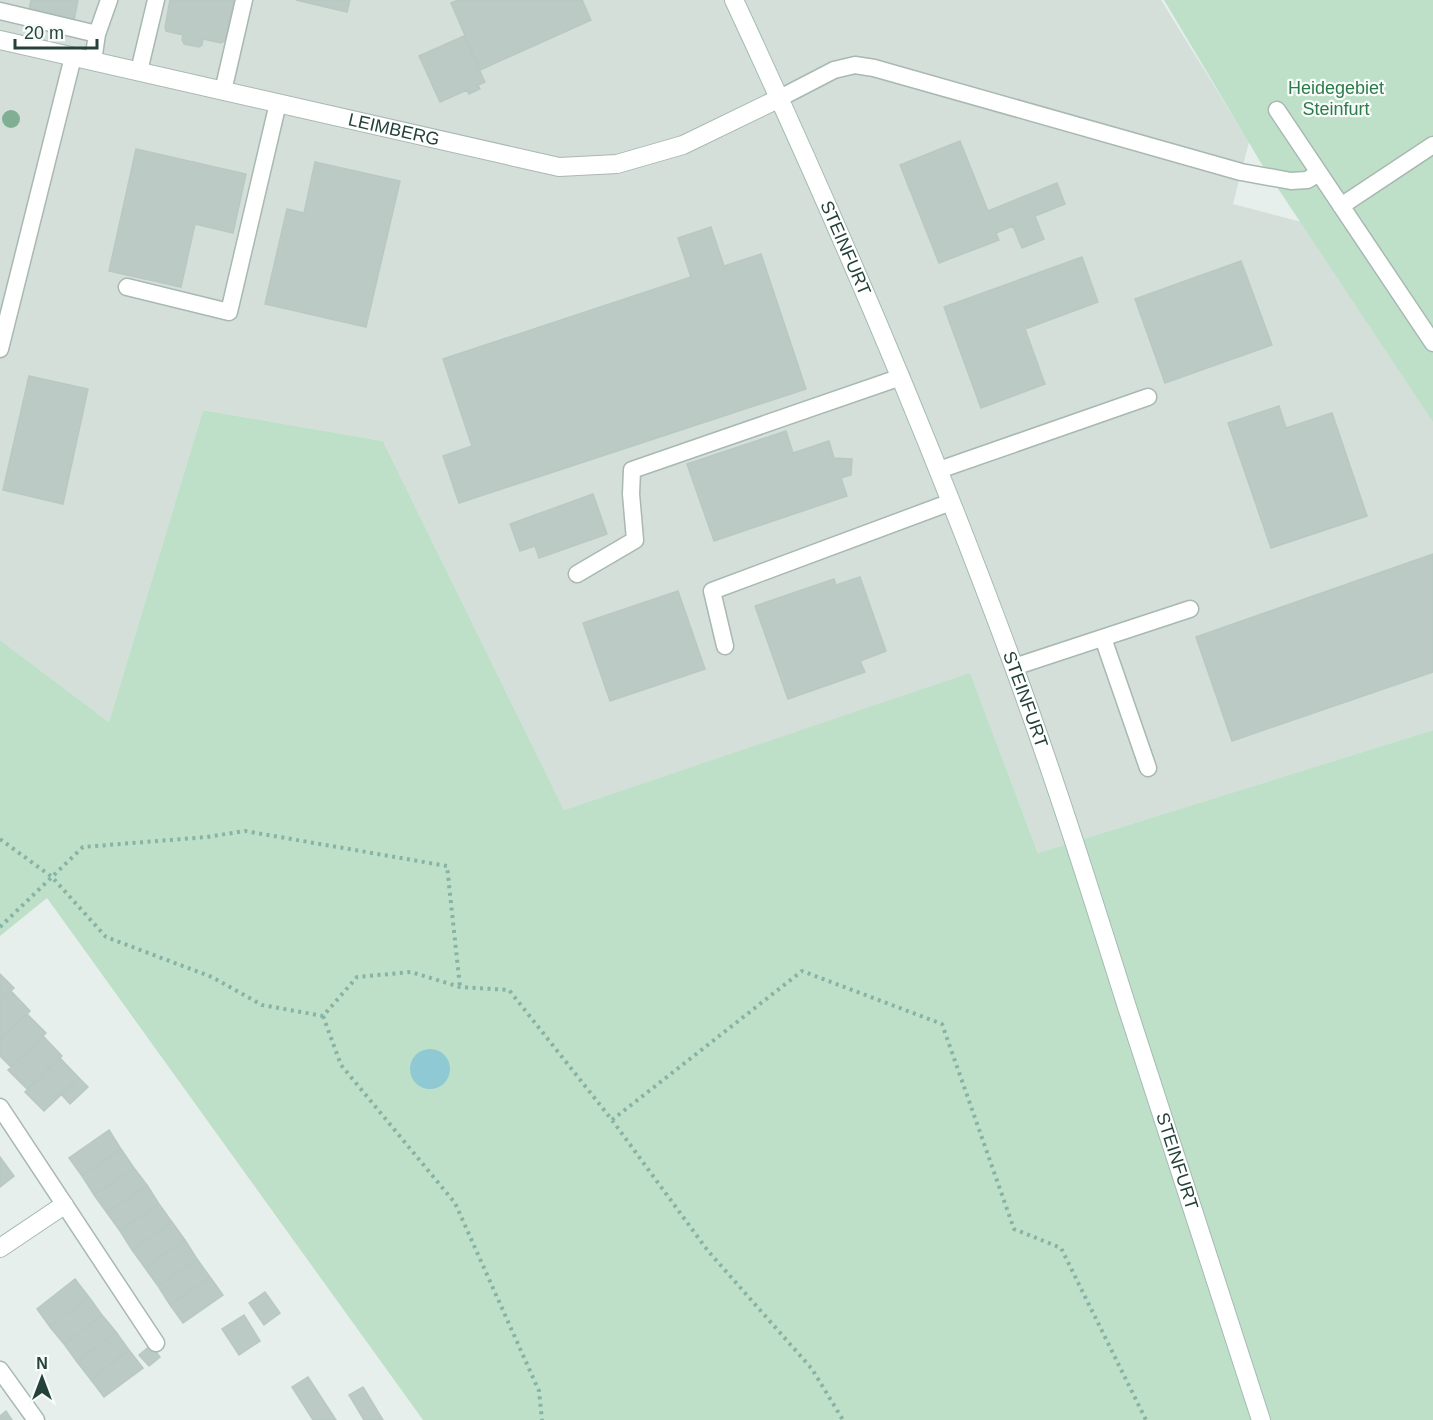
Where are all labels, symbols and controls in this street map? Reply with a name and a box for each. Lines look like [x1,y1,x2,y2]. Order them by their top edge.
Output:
scale bar [15,12,98,50]
text: 20 m [24,23,64,43]
park label: Heidegebiet Steinfurt [1288,78,1384,119]
street label: LEIMBERG [346,109,442,150]
street label: STEINFURT [816,198,875,298]
street label: STEINFURT [999,649,1052,750]
street label: STEINFURT [1152,1110,1202,1212]
north arrow [12,1348,72,1408]
text: N [36,1355,48,1372]

